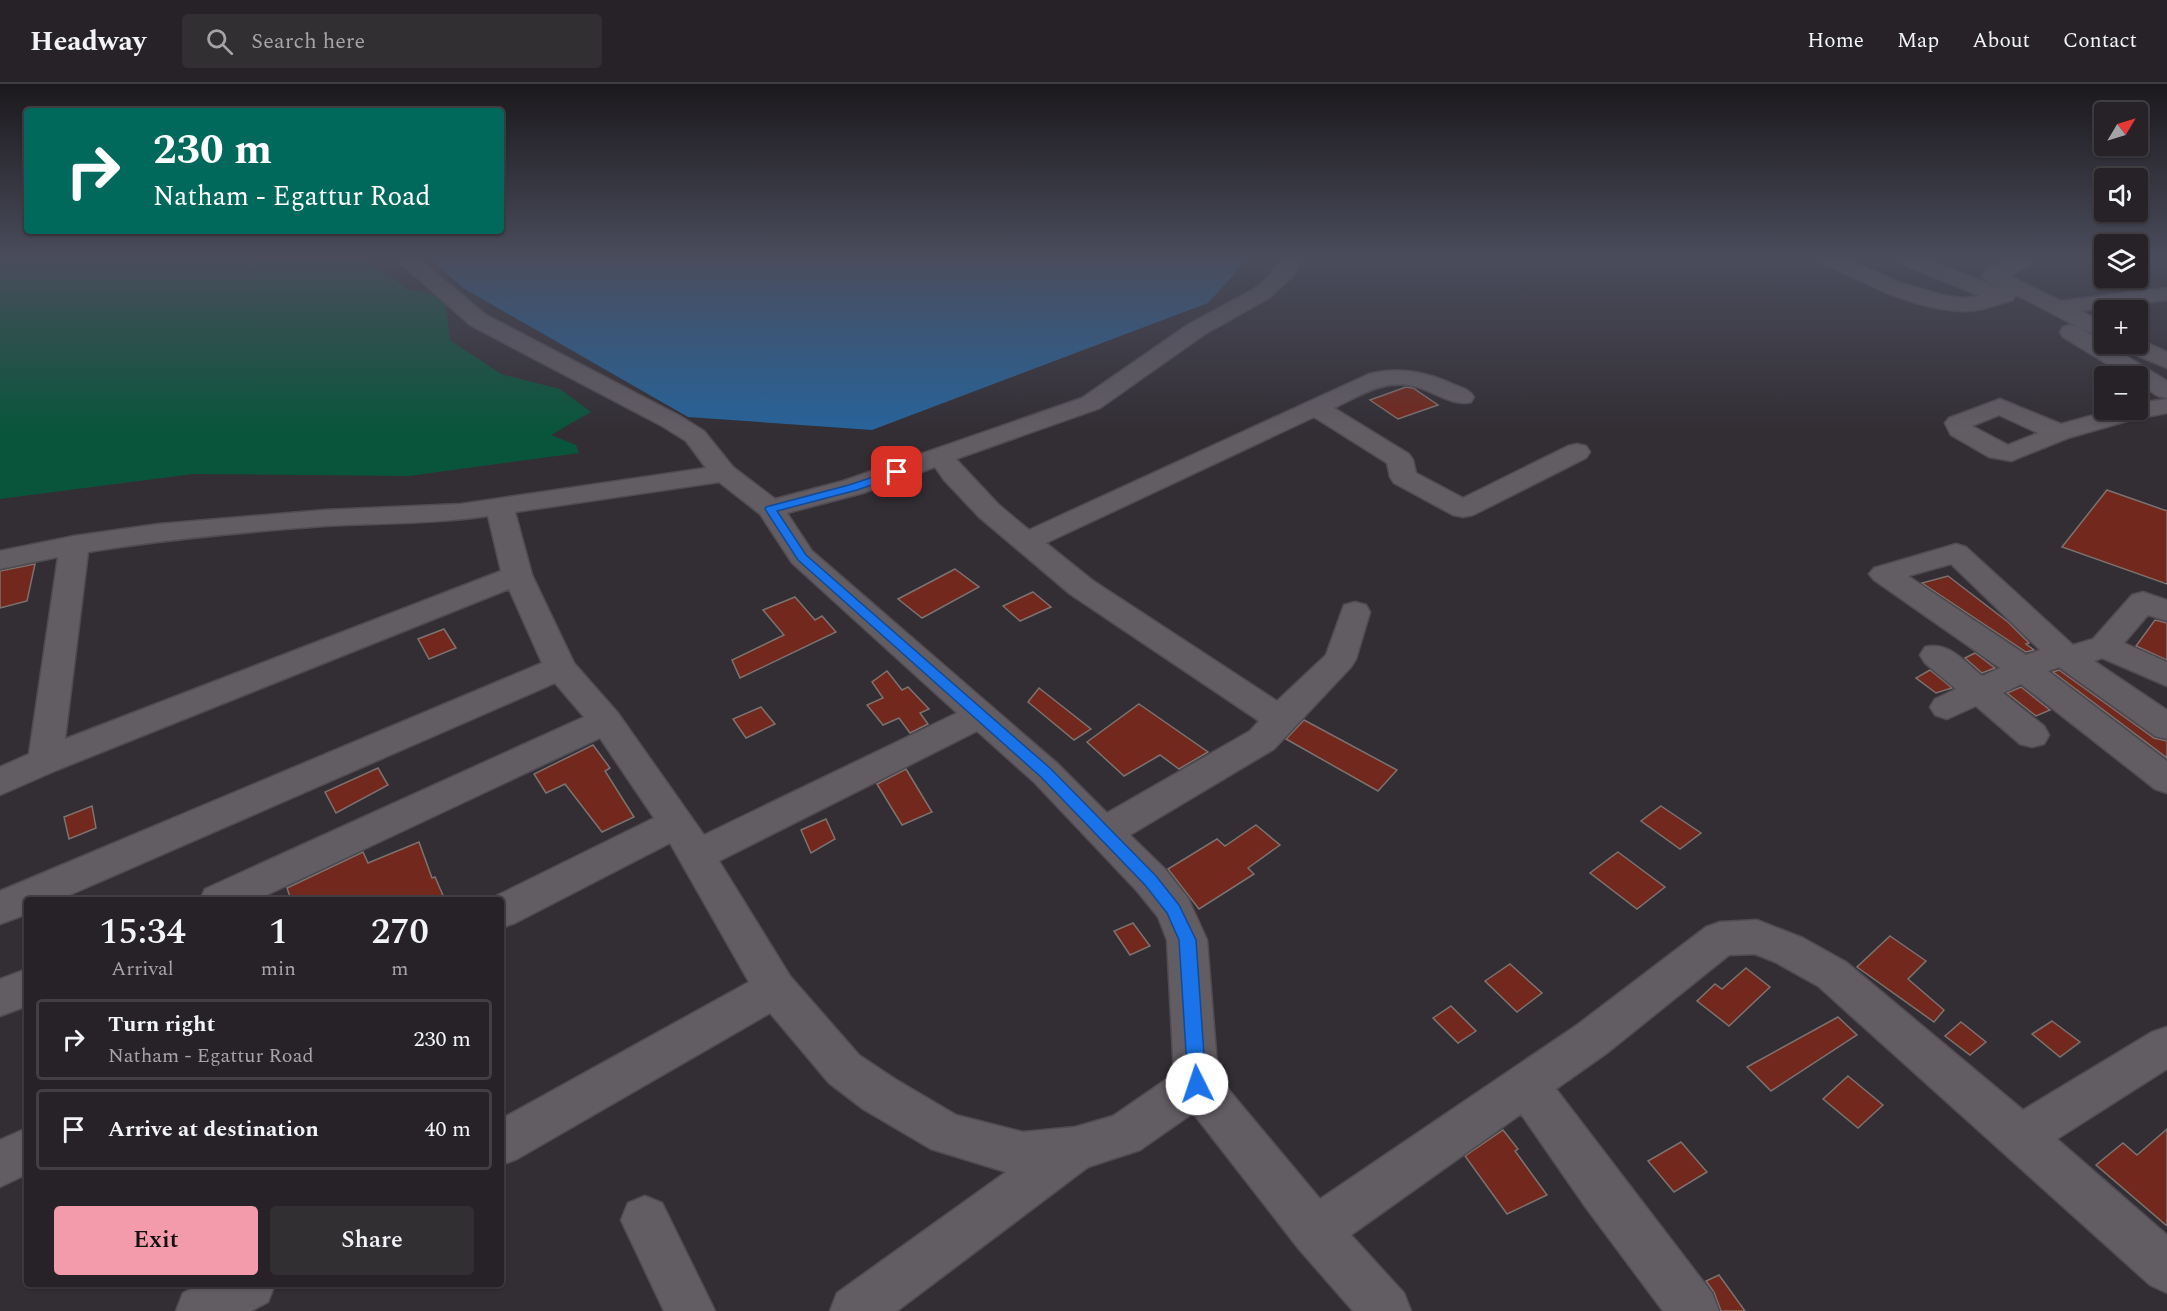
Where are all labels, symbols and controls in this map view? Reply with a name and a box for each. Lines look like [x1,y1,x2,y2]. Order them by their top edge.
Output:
search box [182,14,602,68]
text: Headway [30,20,146,63]
icon: search [203,25,236,58]
text: Search here [251,25,365,58]
text: Home [1807,25,1864,57]
text: Map [1897,25,1939,57]
text: About [1972,25,2030,57]
text: Contact [2063,25,2137,57]
north arrow [2094,102,2148,156]
map controls [2094,102,2148,420]
text: 230 m [153,119,272,182]
icon: right [54,132,132,210]
button: sound [2094,168,2148,222]
text: Natham - Egattur Road [153,176,431,218]
button: layers [2094,234,2148,288]
button: + [2094,300,2148,354]
button: − [2094,366,2148,420]
pin [871,446,922,497]
icon: arrive [880,455,913,488]
text: 15:34 [99,905,186,960]
text: 1 [269,905,288,960]
text: 270 [371,905,429,960]
text: Arrival [111,954,174,984]
text: min [261,954,296,984]
text: m [391,954,409,984]
text: Turn right [108,1008,215,1041]
icon: right [57,1023,90,1056]
text: 230 m [414,1023,471,1056]
text: Natham - Egattur Road [108,1041,314,1071]
position arrow [1165,1052,1229,1116]
icon: arrive [57,1113,90,1146]
text: Arrive at destination [108,1113,319,1146]
text: 40 m [425,1113,471,1146]
button: Exit [54,1206,258,1275]
button: Share [270,1206,474,1275]

